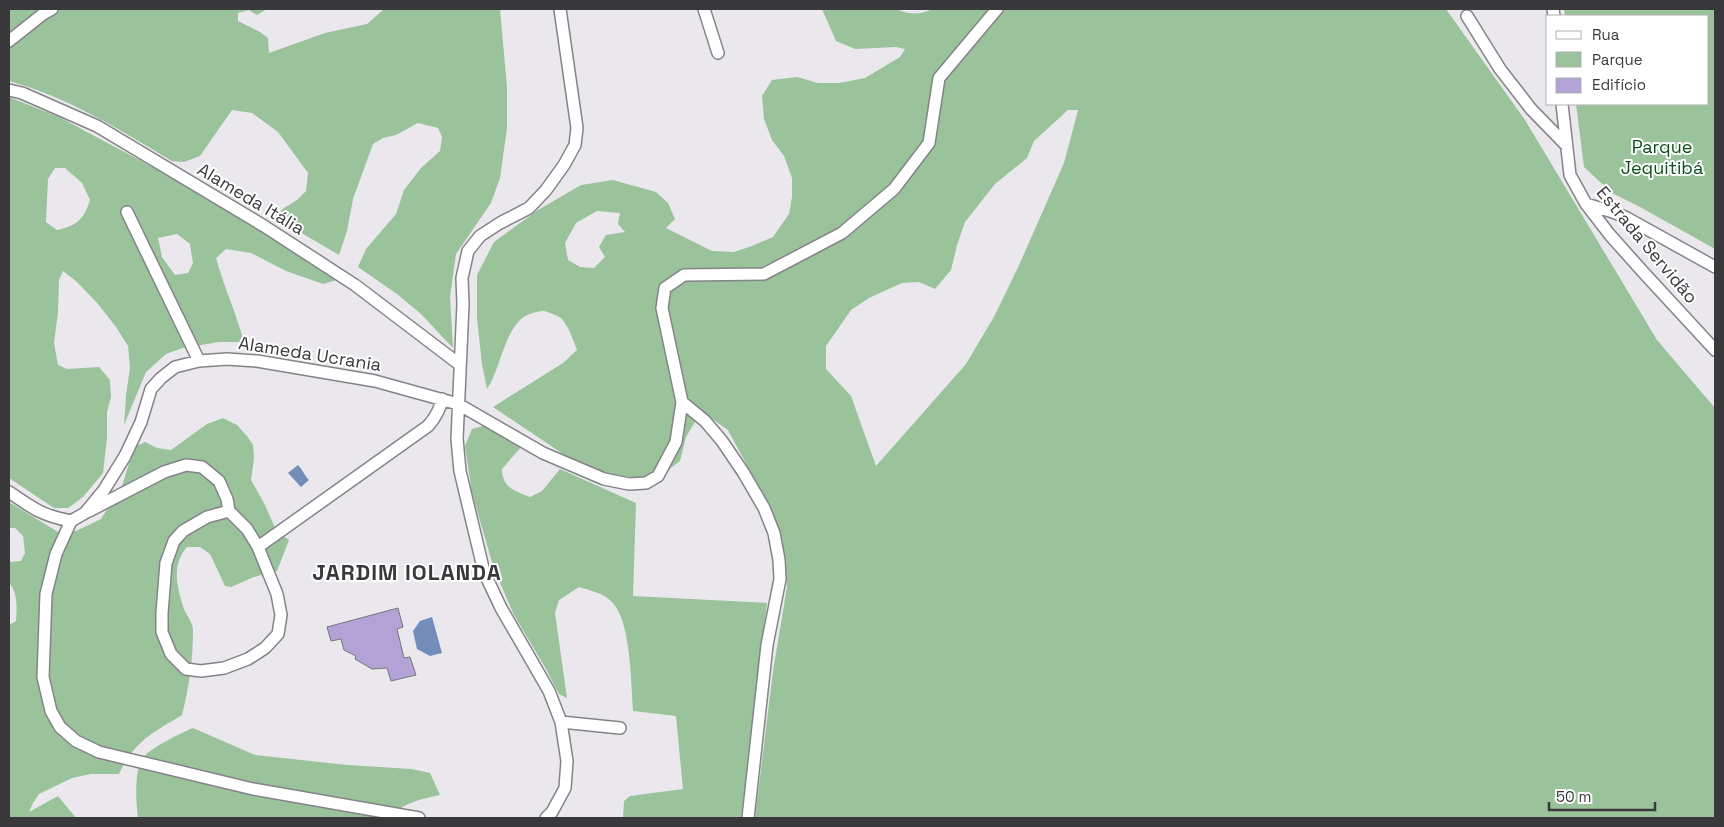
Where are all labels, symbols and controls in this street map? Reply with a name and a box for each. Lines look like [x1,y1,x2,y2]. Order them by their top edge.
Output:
legend [1546,15,1709,105]
text: Rua [1592,25,1620,44]
text: Parque [1592,50,1643,69]
text: Edifício [1592,75,1646,94]
park label: Parque Jequitibá [1621,135,1703,179]
street label: Alameda Itália [193,158,309,240]
street label: Estrada Servidão [1592,181,1703,308]
street label: Alameda Ucrania [237,331,383,376]
district label: JARDIM IOLANDA [312,558,502,586]
scale bar [1549,780,1655,812]
text: 50 m [1556,787,1591,806]

